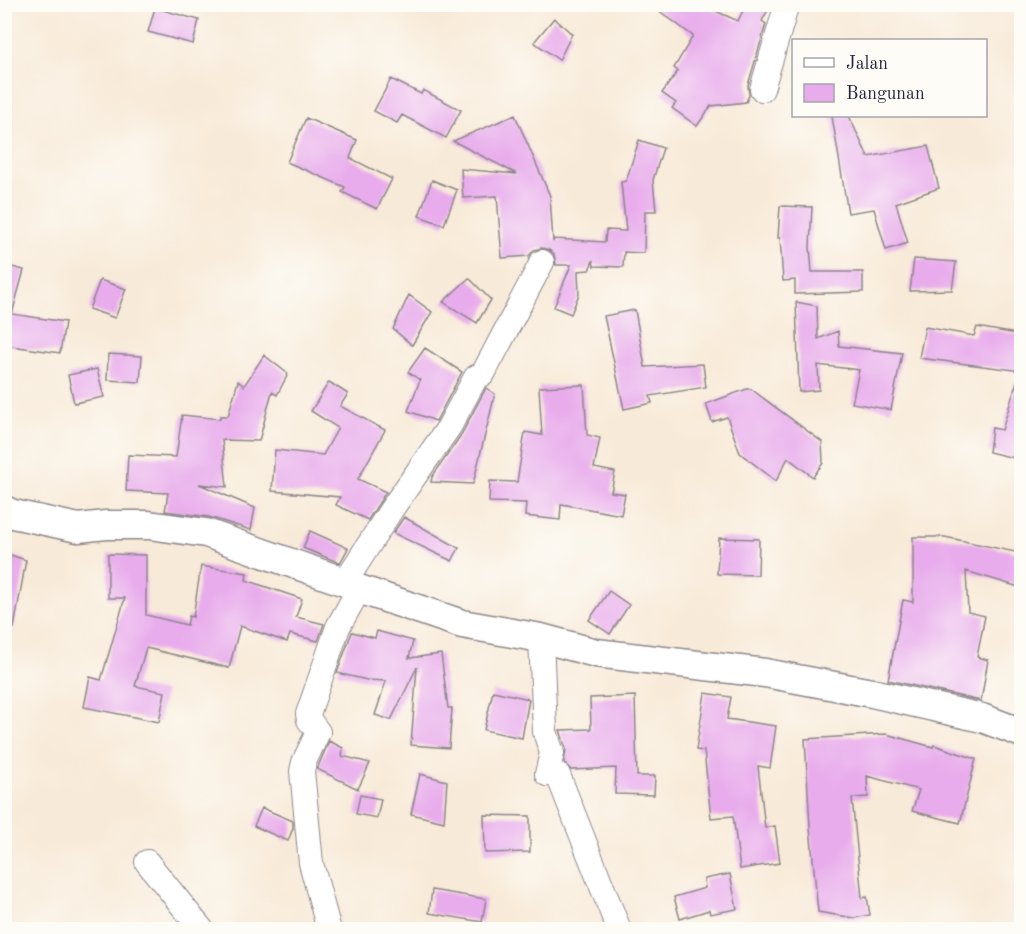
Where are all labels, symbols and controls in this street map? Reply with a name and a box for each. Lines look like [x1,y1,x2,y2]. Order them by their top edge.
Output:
legend [792,39,987,117]
text: Jalan [846,55,888,73]
text: Bangunan [846,85,925,103]

